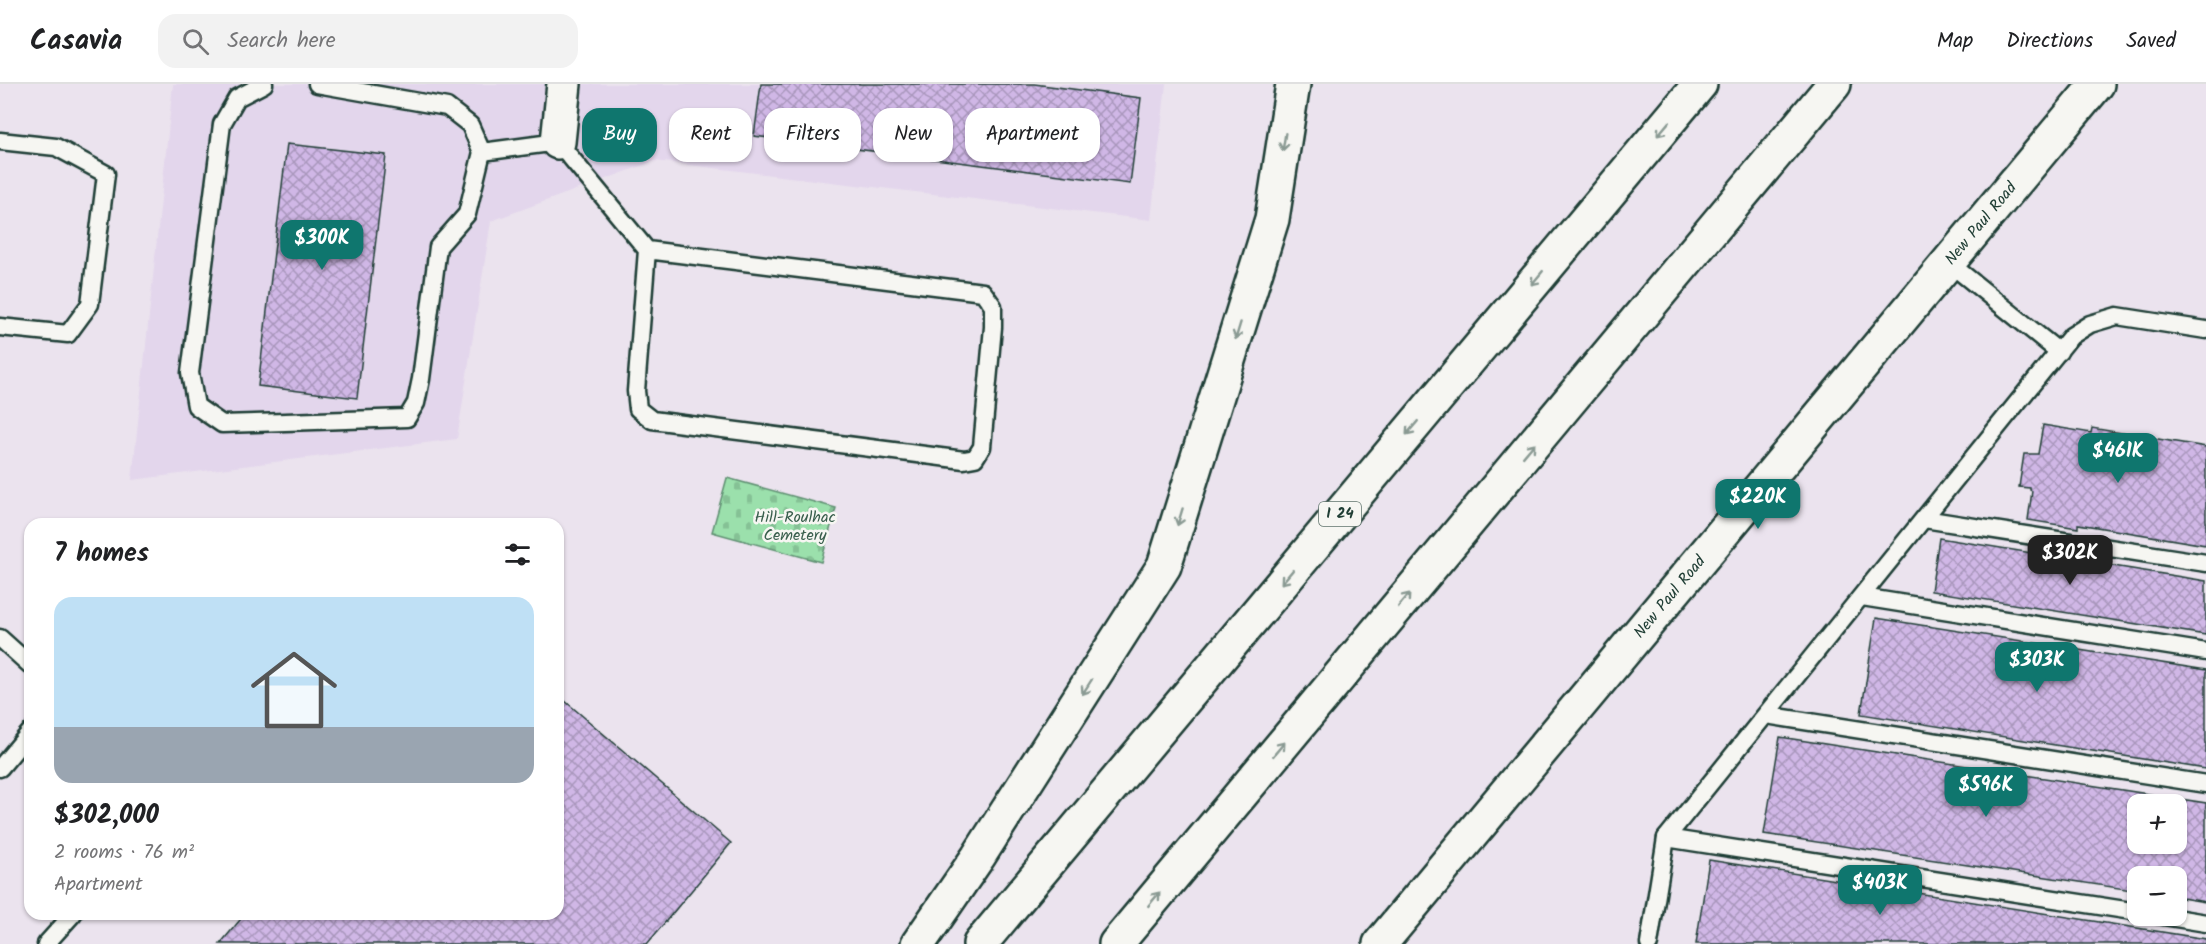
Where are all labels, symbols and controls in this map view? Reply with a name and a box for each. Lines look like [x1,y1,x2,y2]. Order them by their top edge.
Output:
search box [158,14,578,68]
text: Casavia [30,19,122,64]
text: Search here [227,24,336,59]
icon: search [179,25,212,58]
text: Map [1937,25,1973,58]
text: Directions [2006,25,2093,58]
text: Saved [2126,25,2176,58]
chip: Buy [582,108,657,162]
chip: Rent [669,108,752,162]
chip: Filters [764,108,861,162]
chip: New [873,108,953,162]
chip: Apartment [965,108,1100,162]
one-way arrow [1656,121,1669,137]
one-way arrow [1279,131,1290,151]
street label: New Paul Road [1939,176,2023,271]
pin: $300K [280,220,364,271]
text: $300K [294,223,350,255]
one-way arrow [1530,270,1544,285]
one-way arrow [1231,321,1242,340]
one-way arrow [1405,420,1419,435]
pin: $461K [2076,433,2160,484]
text: $461K [2092,436,2144,468]
one-way arrow [1522,442,1535,458]
pin: $220K [1716,479,1800,530]
text: $220K [1729,482,1787,514]
road number: I 24 [1319,502,1361,526]
park label: Hill-Roulhac Cemetery [754,505,836,548]
one-way arrow [1173,507,1184,526]
text: 7 homes [54,533,149,575]
pin: $302K [2028,535,2112,586]
icon: filters [501,538,534,571]
text: $302K [2042,538,2098,570]
street label: New Paul Road [1627,549,1712,644]
one-way arrow [1280,569,1294,584]
one-way arrow [1397,592,1410,608]
icon: home [240,636,348,744]
pin: $303K [1995,642,2079,693]
text: $303K [2009,645,2065,677]
one-way arrow [1080,678,1092,695]
one-way arrow [1272,741,1285,757]
pin: $596K [1944,767,2028,818]
text: $596K [1959,770,2013,802]
map controls [2127,794,2187,926]
button: + [2127,794,2187,854]
text: $302,000 [54,795,159,837]
text: 2 rooms · 76 m² [54,837,194,869]
pin: $403K [1838,865,1922,916]
button: − [2127,866,2187,926]
text: $403K [1852,868,1908,900]
text: Apartment [54,869,143,901]
one-way arrow [1147,891,1160,907]

